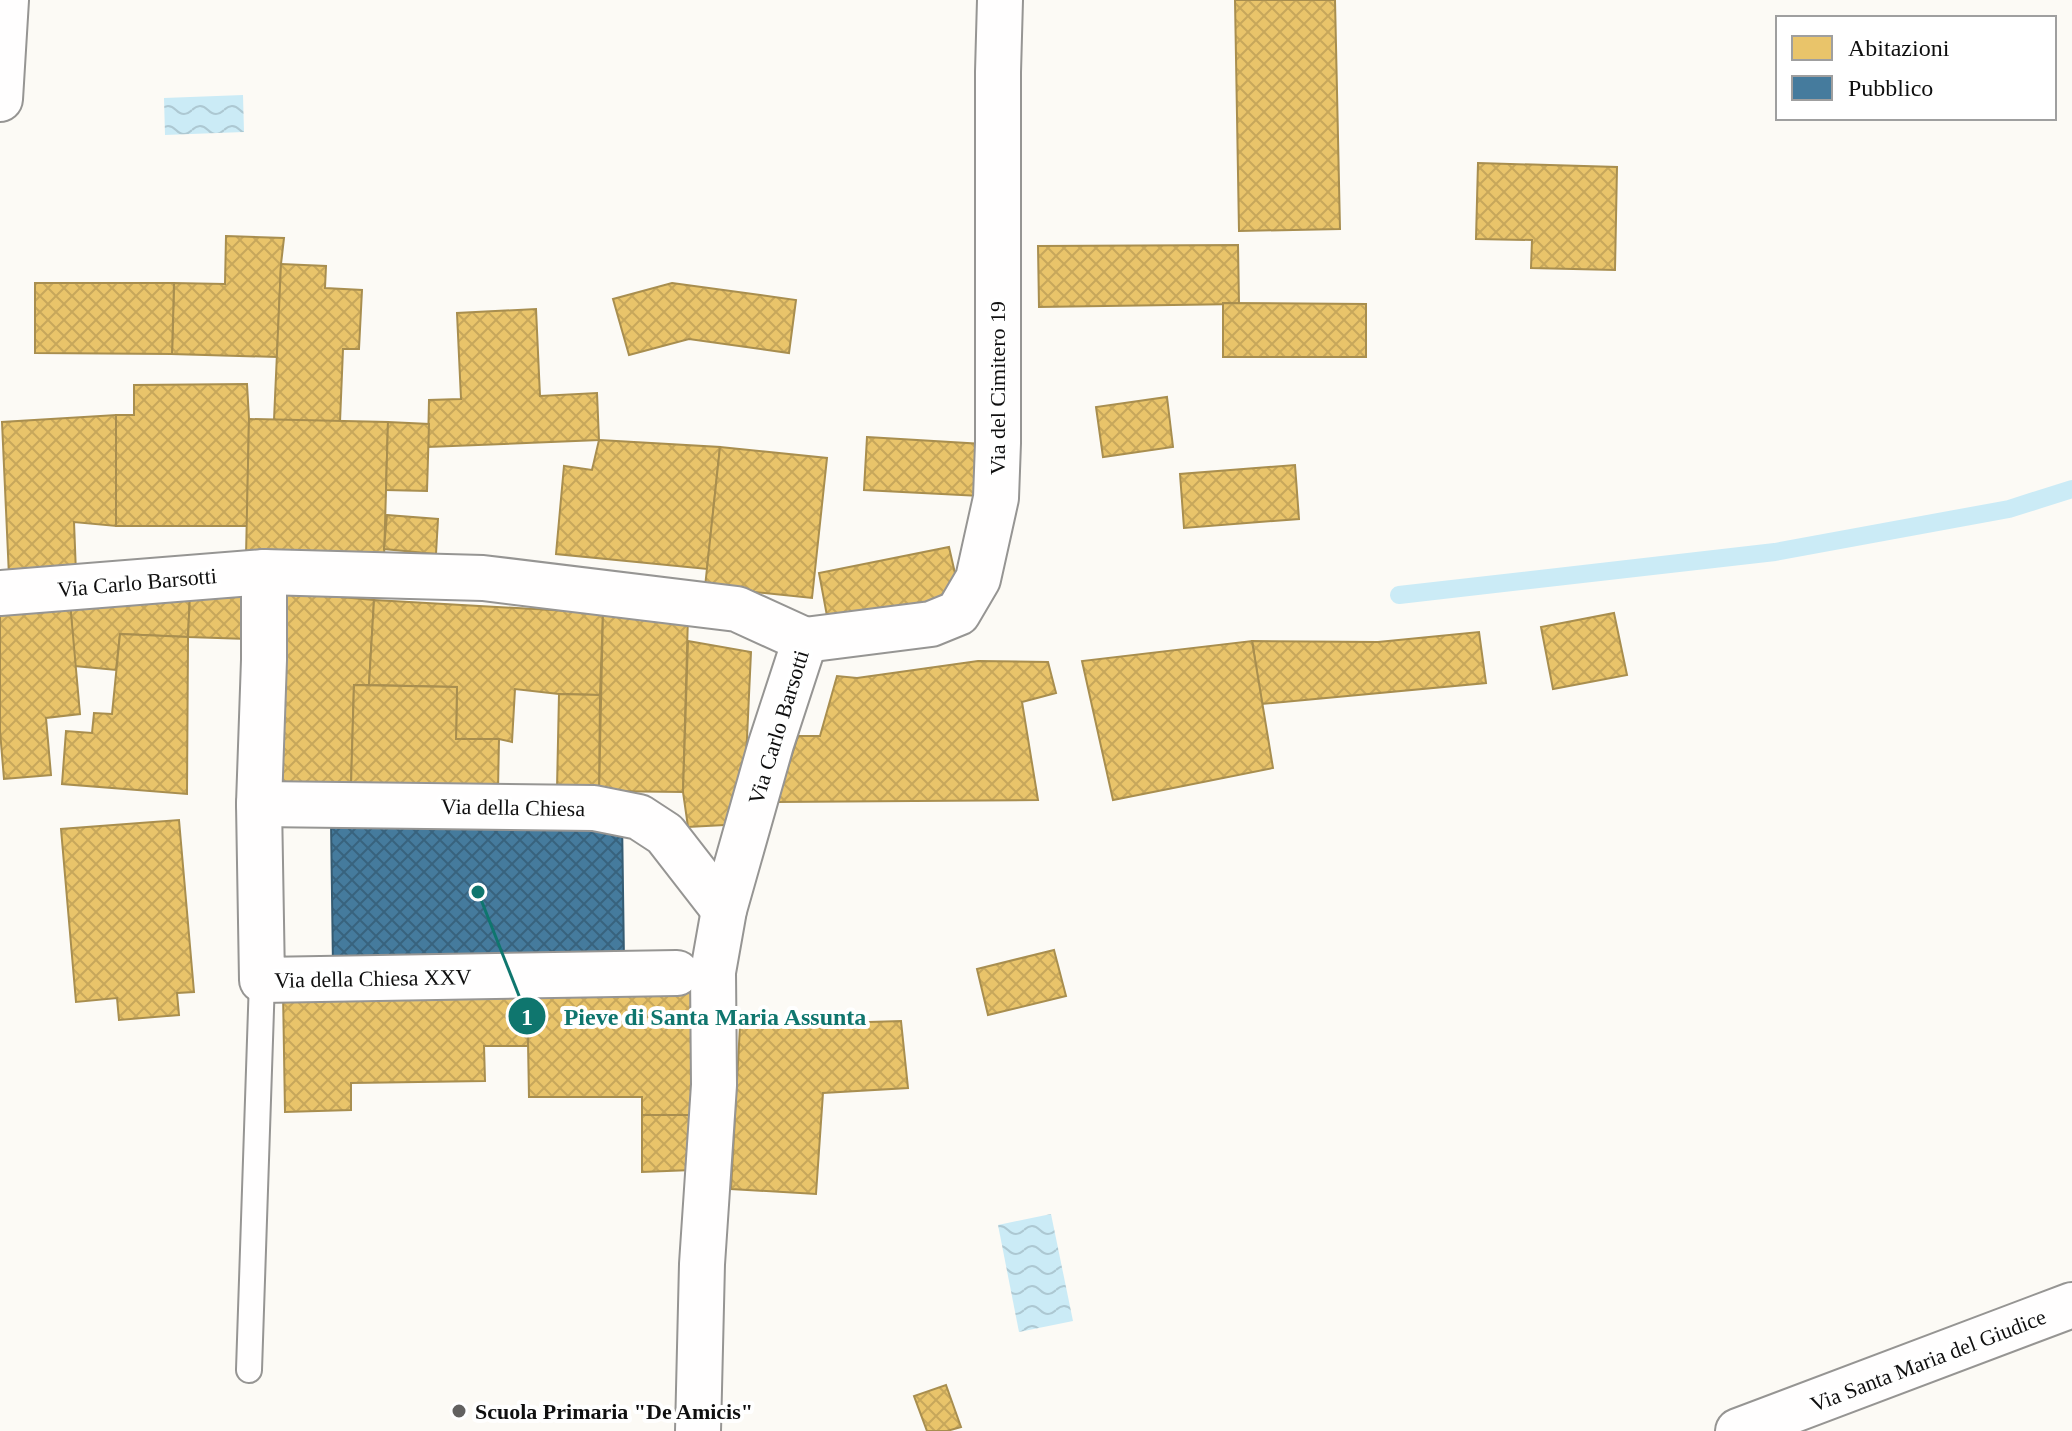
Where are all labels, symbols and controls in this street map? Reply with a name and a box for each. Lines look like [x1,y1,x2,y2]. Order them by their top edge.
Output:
legend [1776,16,2056,120]
text: Abitazioni [1848,35,1950,61]
text: Pubblico [1848,75,1933,101]
street label: Via del Cimitero 19 [985,301,1010,475]
street label: Via Carlo Barsotti [56,563,218,602]
street label: Via Carlo Barsotti [743,647,814,807]
street label: Via della Chiesa [441,794,585,821]
street label: Via della Chiesa XXV [274,964,472,993]
callout: Pieve di Santa Maria Assunta [507,992,883,1040]
text: 1 [521,1004,533,1030]
text: Pieve di Santa Maria Assunta [564,1004,866,1030]
street label: Via Santa Maria del Giudice [1807,1304,2050,1417]
place label: Scuola Primaria "De Amicis" [475,1399,753,1424]
marker: Scuola Primaria "De Amicis" [450,1402,468,1420]

